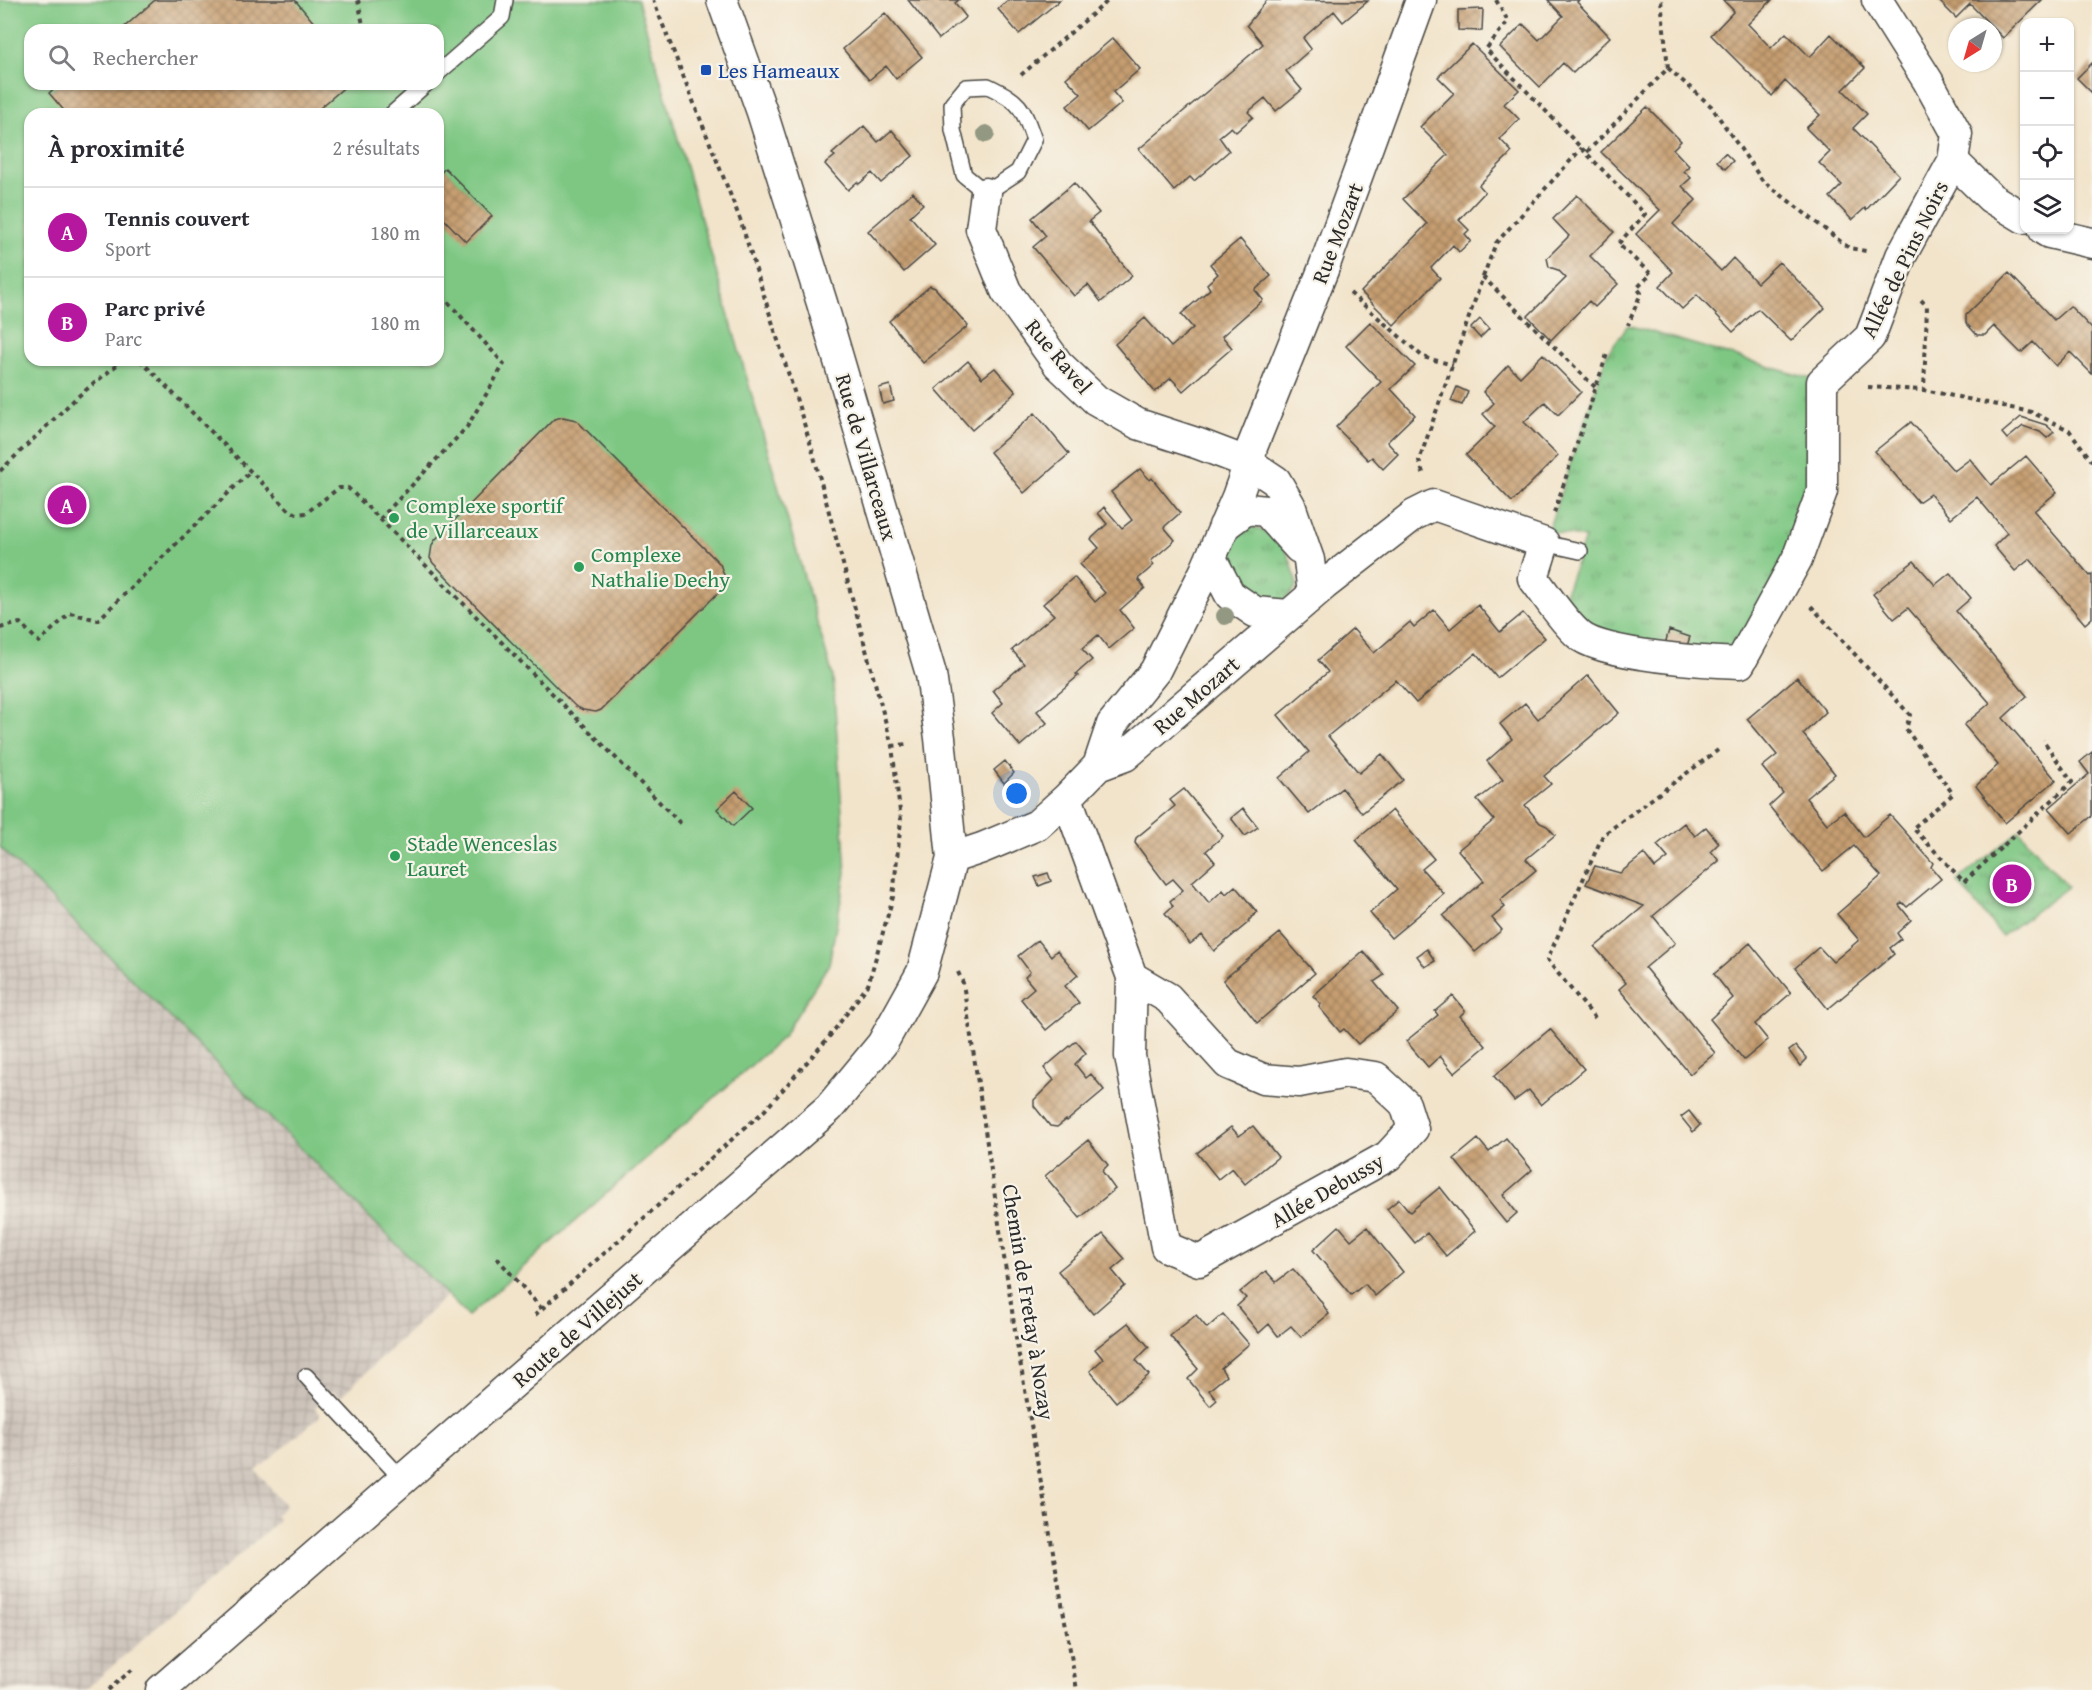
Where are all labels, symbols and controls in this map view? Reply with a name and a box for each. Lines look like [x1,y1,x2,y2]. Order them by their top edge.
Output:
north arrow [1948,18,2002,72]
map controls [2020,18,2074,234]
button: + [2020,18,2074,72]
search box [24,24,444,90]
icon: search [45,41,78,74]
text: Rechercher [93,41,198,73]
place label: Les Hameaux [718,54,840,86]
marker: Les Hameaux [699,63,713,77]
button: − [2020,72,2074,126]
button: locate [2020,126,2074,180]
text: À proximité [48,128,185,167]
text: 2 résultats [332,133,420,162]
street label: Allée de Pins Noirs [1852,175,1956,343]
street label: Rue Mozart [1303,178,1371,288]
button: layers [2020,180,2074,234]
text: Tennis couvert [105,202,250,234]
text: A [61,218,74,247]
text: 180 m [370,218,420,247]
text: Sport [105,234,151,263]
text: Parc privé [105,292,205,324]
text: B [61,308,74,337]
text: 180 m [370,308,420,337]
street label: Rue Ravel [1018,311,1100,401]
text: Parc [105,324,142,353]
street label: Rue de Villarceaux [828,370,906,545]
pin: A [48,482,86,528]
place label: Complexe sportif de Villarceaux [406,489,566,546]
marker: Complexe sportif de Villarceaux [387,511,401,525]
place label: Complexe Nathalie Dechy [591,538,730,595]
marker: Complexe Nathalie Dechy [572,560,586,574]
street label: Rue Mozart [1146,648,1247,742]
your location [1002,779,1031,808]
place label: Stade Wenceslas Lauret [407,827,557,884]
marker: Stade Wenceslas Lauret [388,849,402,863]
pin: B [1992,862,2032,906]
street label: Allée Debussy [1264,1144,1390,1236]
street label: Chemin de Fretay à Nozay [995,1182,1063,1422]
street label: Route de Villejust [505,1263,649,1395]

